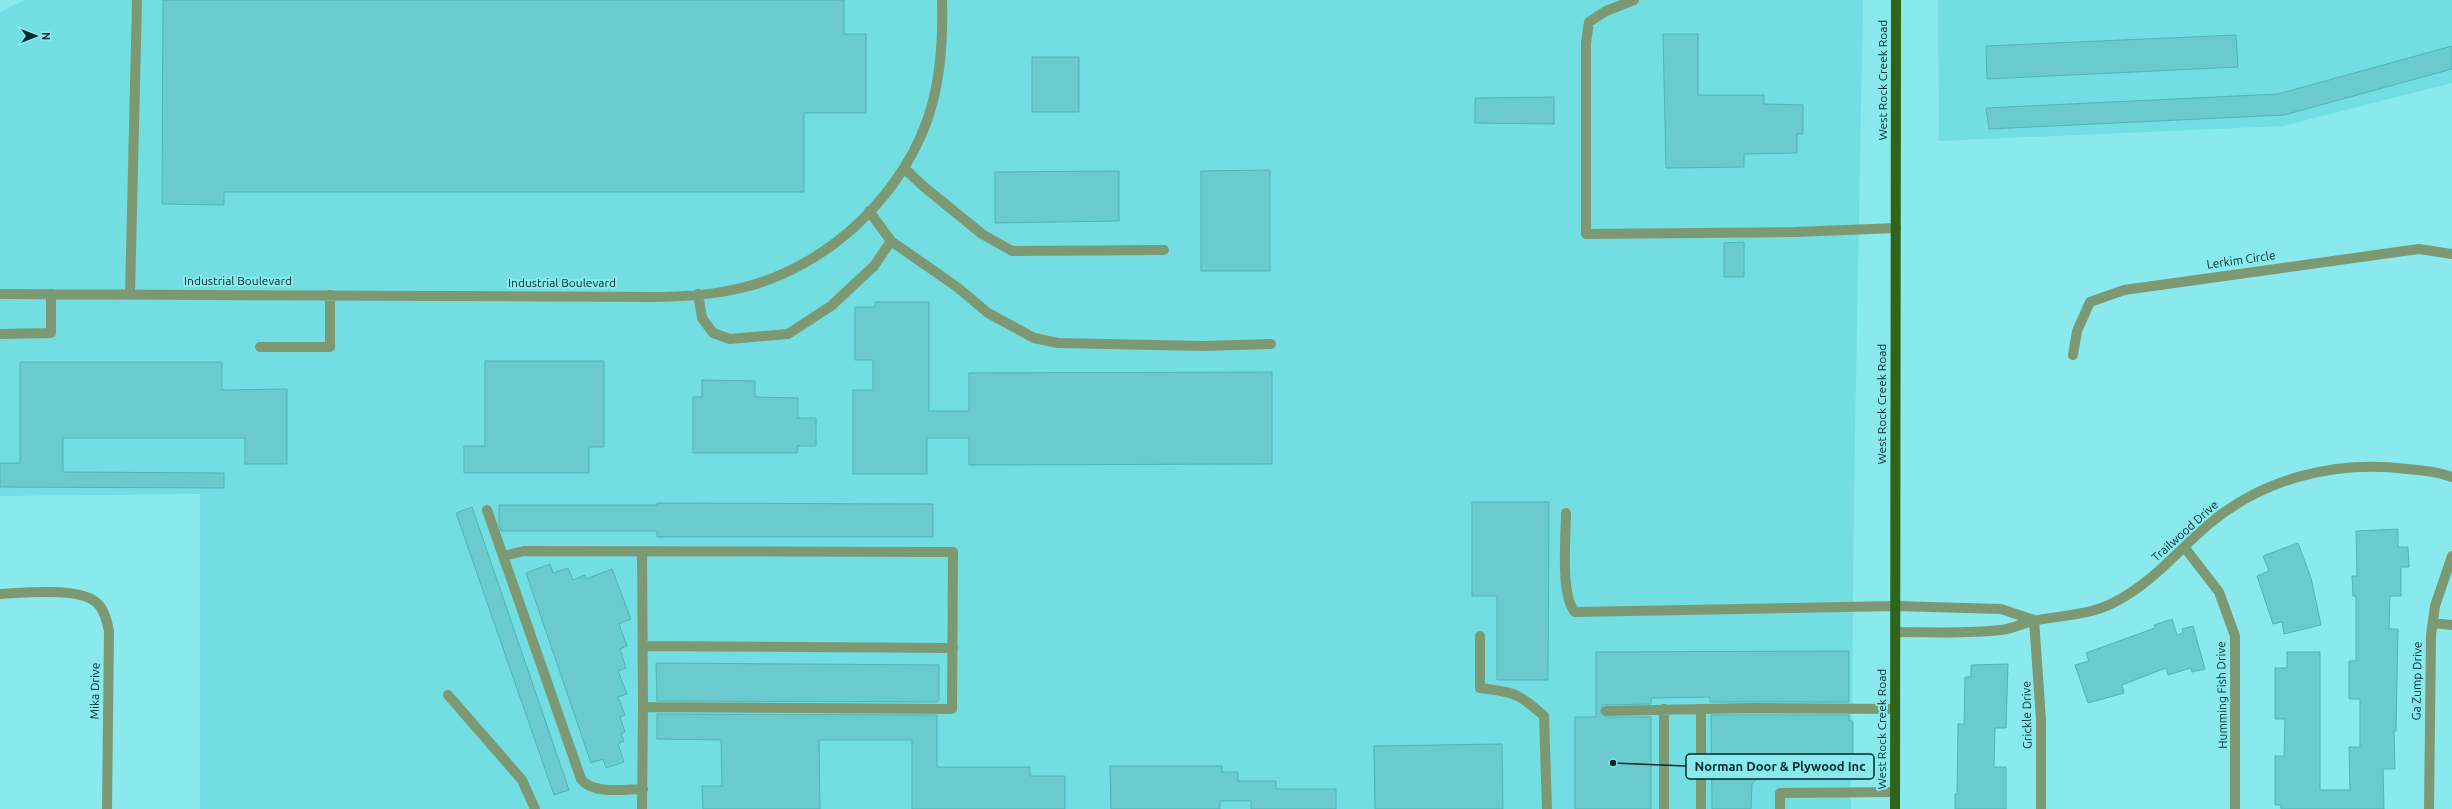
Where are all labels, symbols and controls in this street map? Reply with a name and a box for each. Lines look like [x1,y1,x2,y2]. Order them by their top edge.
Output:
north arrow [16,16,56,56]
street label: West Rock Creek Road [1876,20,1889,140]
text: N [40,32,52,40]
street label: Lerkim Circle [2206,248,2276,271]
street label: Industrial Boulevard [184,274,292,287]
street label: Industrial Boulevard [508,276,616,289]
street label: West Rock Creek Road [1875,344,1888,464]
street label: Trailwood Drive [2149,498,2220,564]
street label: Humming Fish Drive [2214,641,2229,749]
street label: Ga Zump Drive [2409,641,2424,721]
street label: Mika Drive [88,663,101,719]
street label: West Rock Creek Road [1875,669,1888,789]
street label: Grickle Drive [2019,681,2034,749]
callout: Norman Door & Plywood Inc [1686,754,1874,779]
text: Norman Door & Plywood Inc [1694,759,1866,773]

